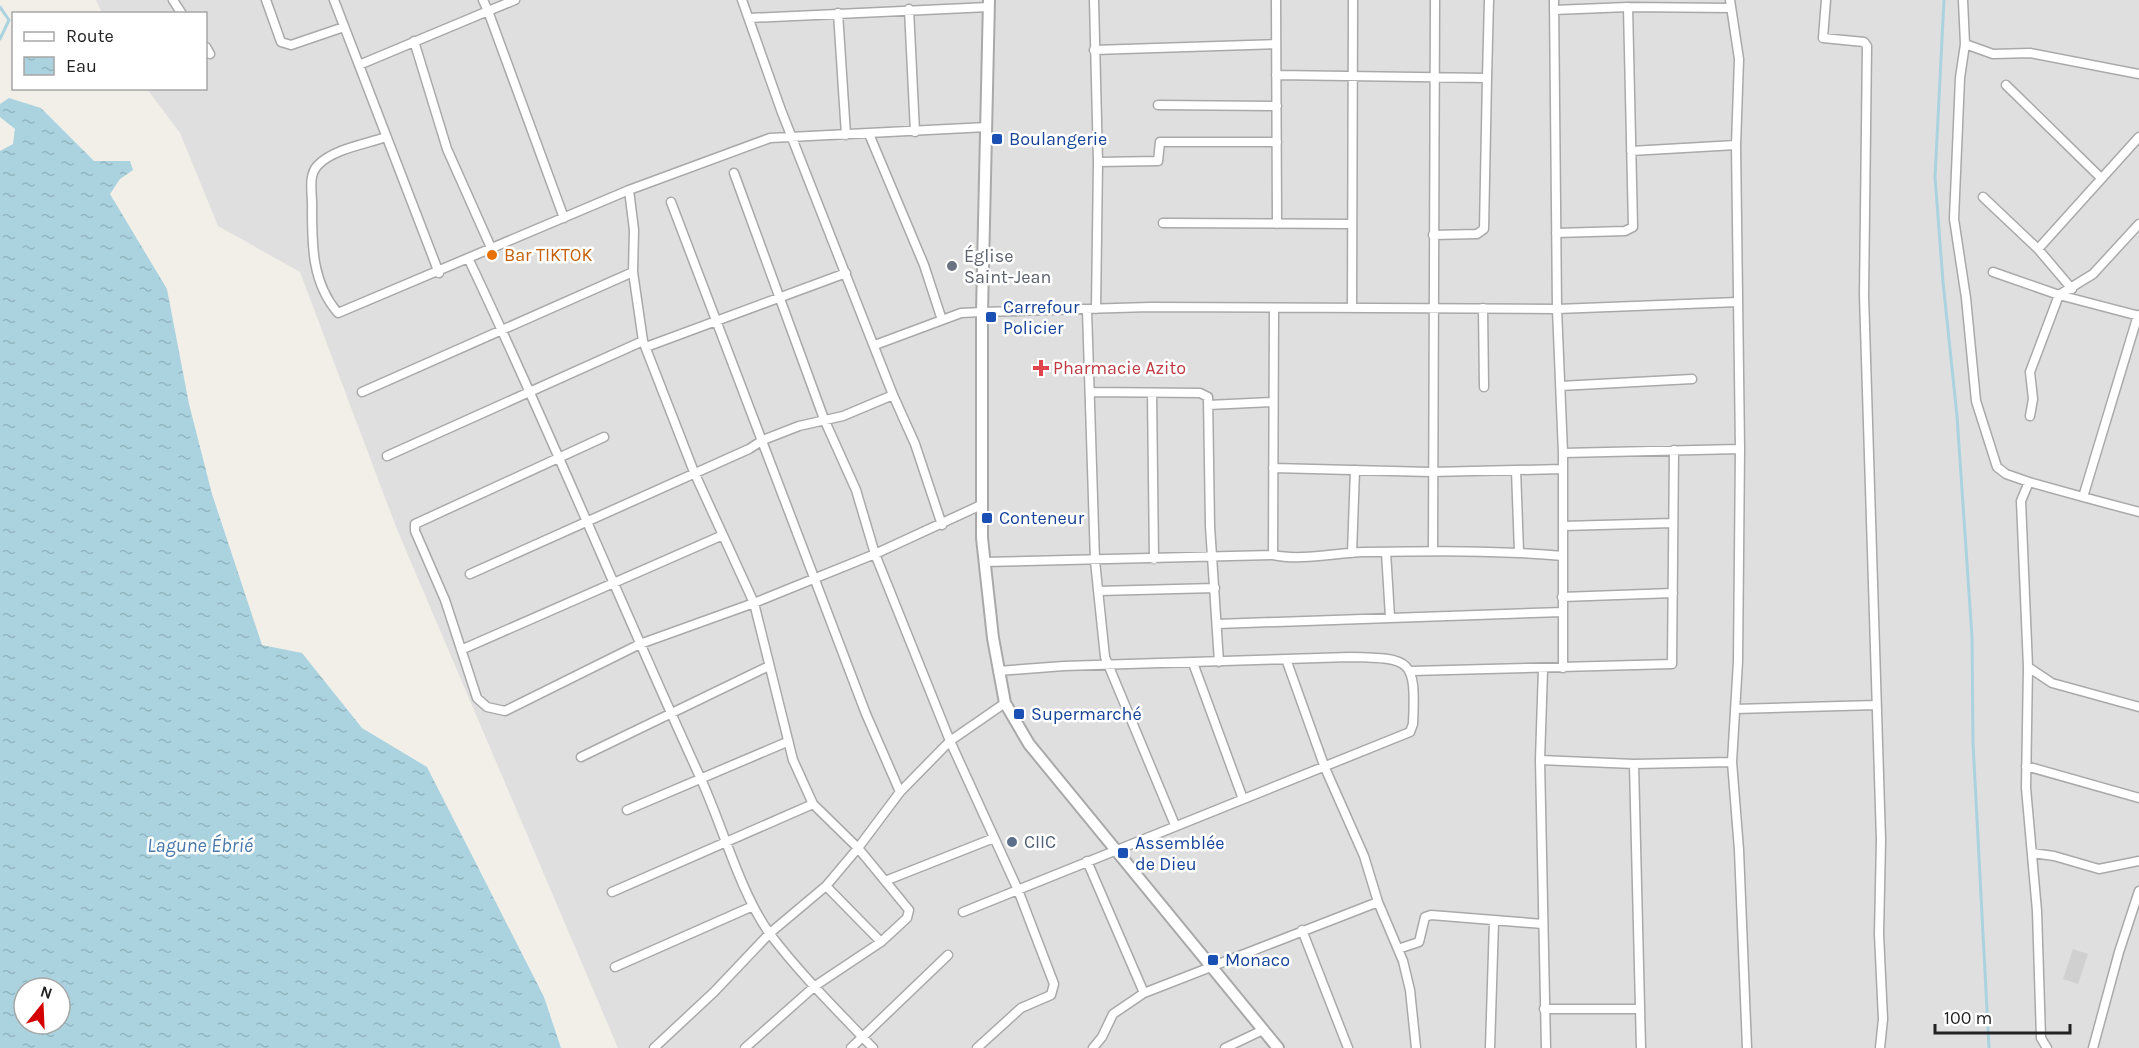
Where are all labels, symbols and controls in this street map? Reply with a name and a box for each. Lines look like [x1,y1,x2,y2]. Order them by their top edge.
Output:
legend [12,12,207,90]
text: Route [66,25,114,47]
text: Eau [66,55,97,77]
place label: Boulangerie [1009,128,1107,150]
marker: Boulangerie [990,132,1004,146]
place label: Bar TIKTOK [504,244,592,266]
place label: Église Saint-Jean [964,244,1051,288]
marker: Bar TIKTOK [485,248,499,262]
marker: Église Saint-Jean [945,259,959,273]
place label: Carrefour Policier [1003,296,1080,339]
marker: Carrefour Policier [984,310,998,324]
place label: Pharmacie Azito [1053,357,1186,379]
marker: Pharmacie Azito [1034,361,1048,375]
place label: Conteneur [999,507,1085,529]
marker: Conteneur [980,511,994,525]
place label: Supermarché [1031,703,1142,725]
marker: Supermarché [1012,707,1026,721]
place label: CIIC [1024,831,1056,853]
place label: Assemblée de Dieu [1135,832,1225,875]
water label: Lagune Ébrié [147,833,254,857]
marker: CIIC [1005,835,1019,849]
marker: Assemblée de Dieu [1116,846,1130,860]
place label: Monaco [1225,949,1290,971]
marker: Monaco [1206,953,1220,967]
north arrow [12,976,72,1036]
text: N [38,981,55,1003]
scale bar [1935,997,2070,1035]
text: 100 m [1944,1007,1992,1029]

